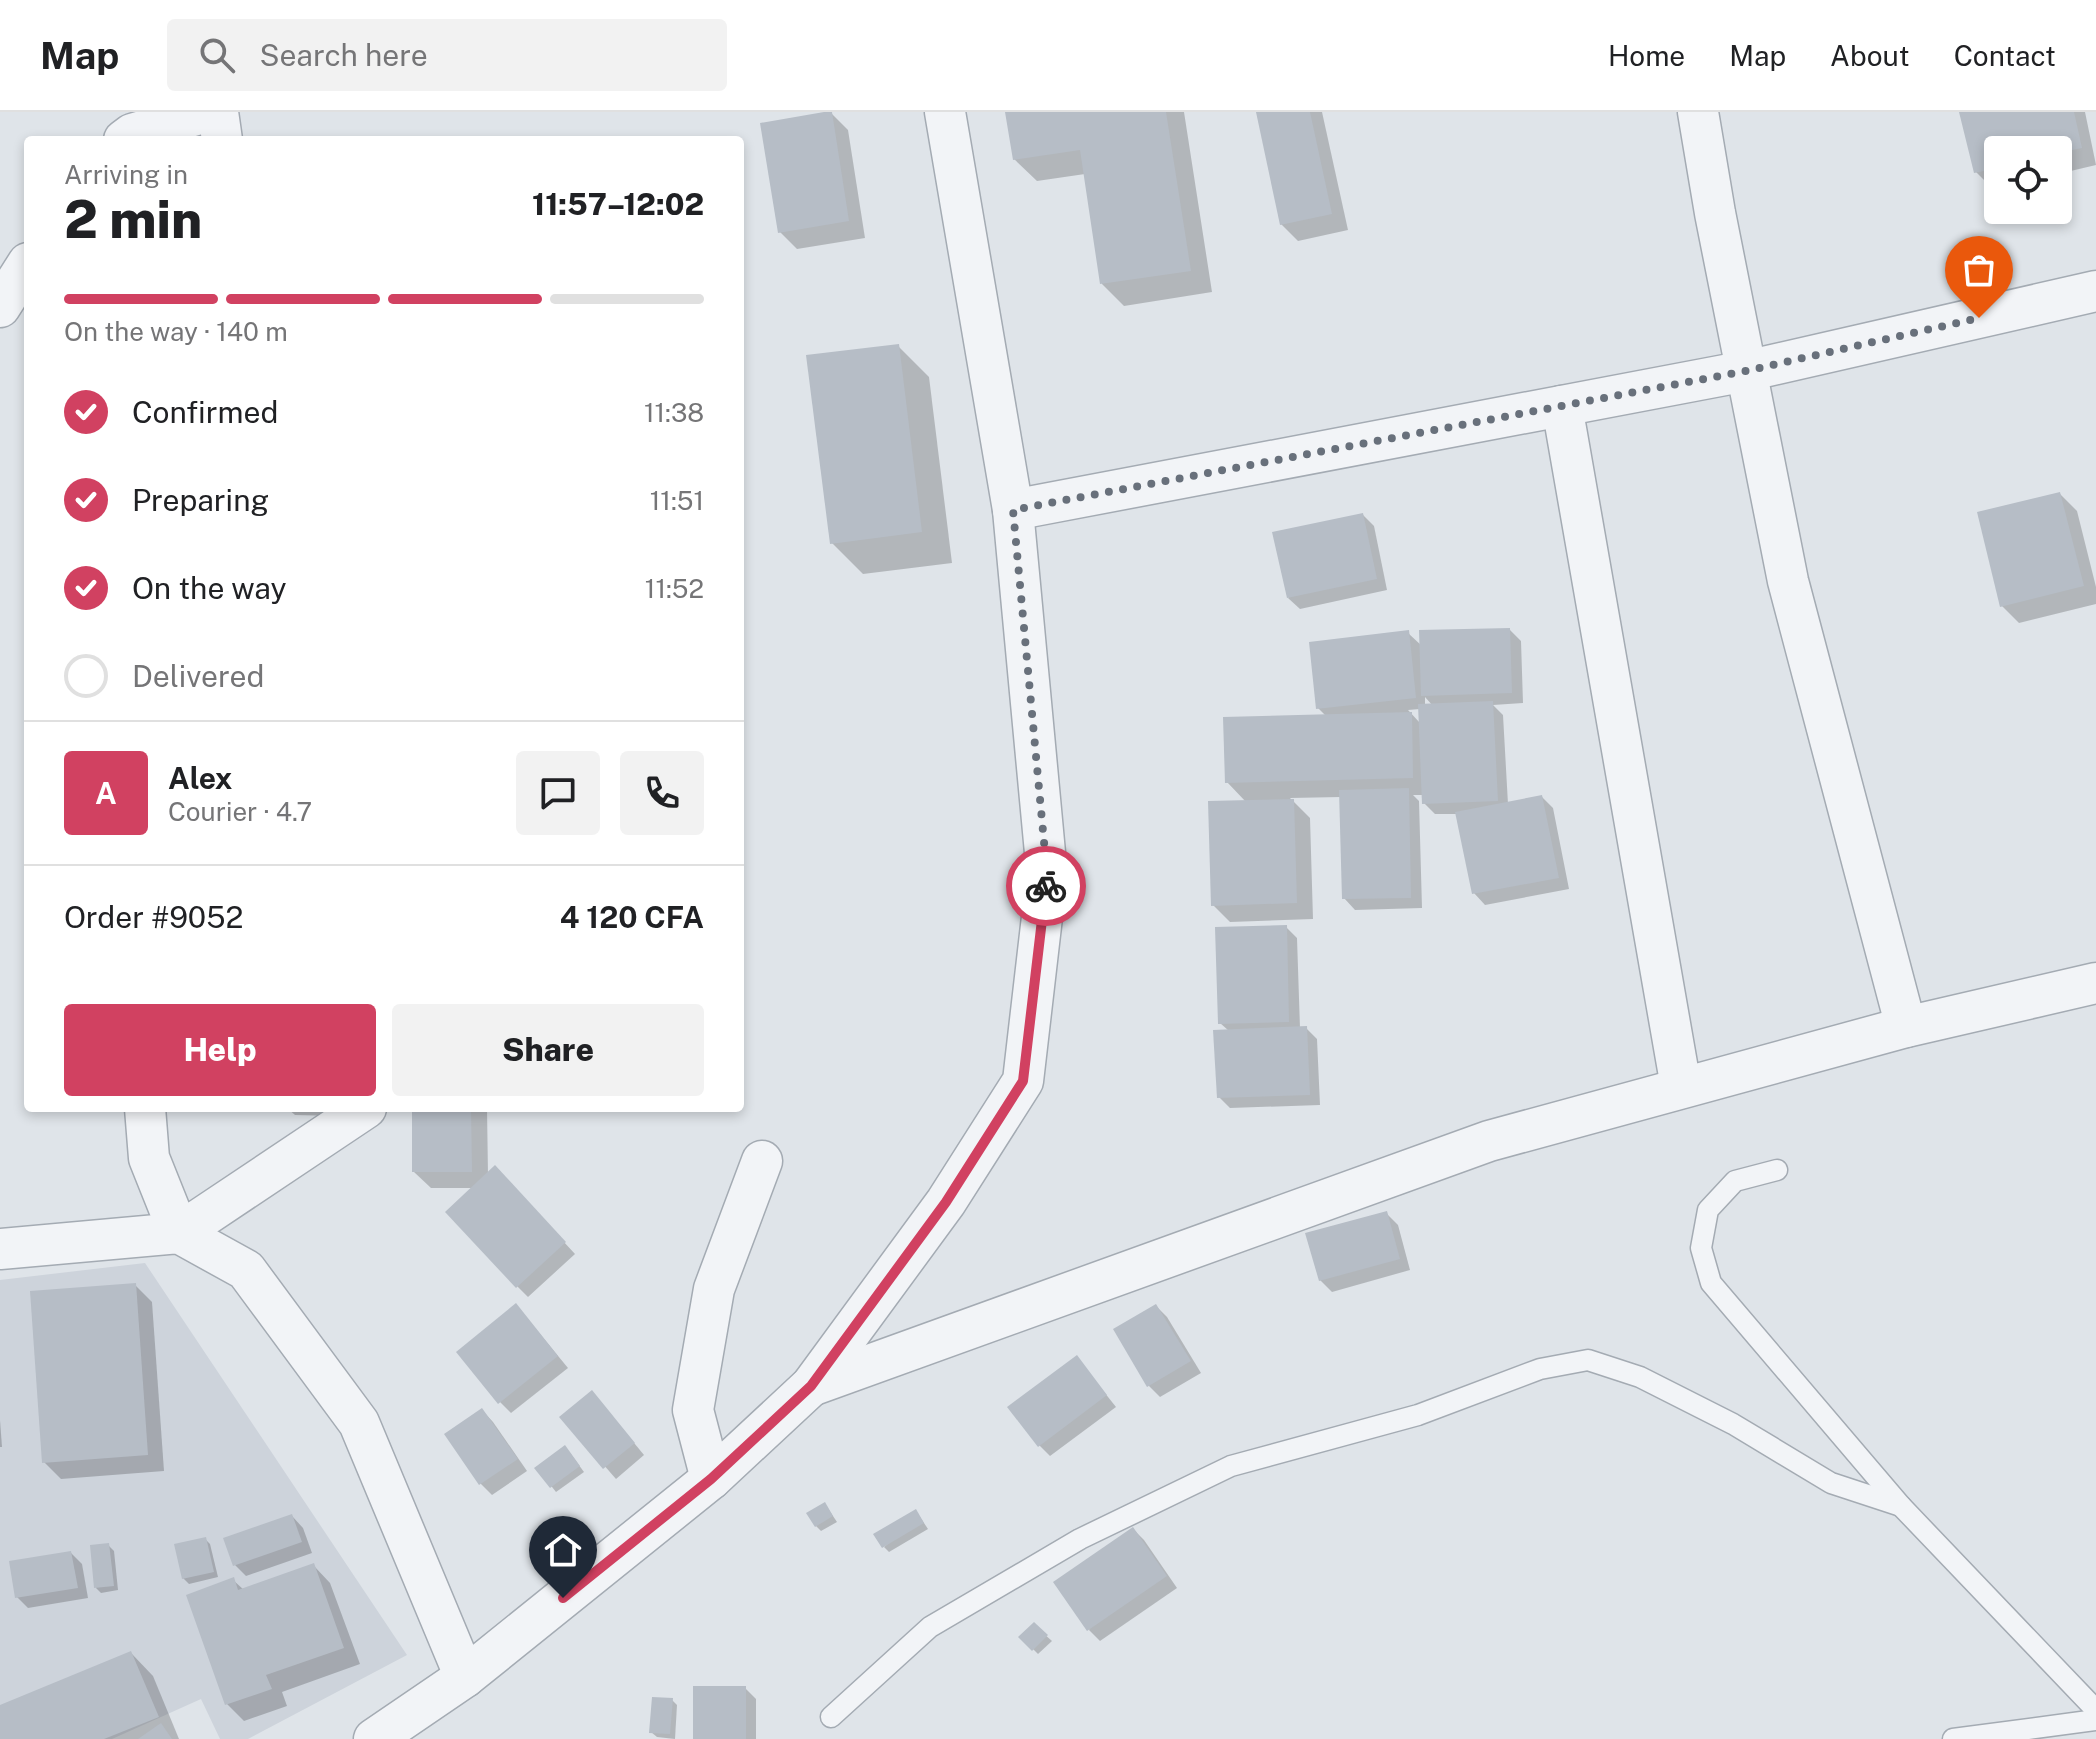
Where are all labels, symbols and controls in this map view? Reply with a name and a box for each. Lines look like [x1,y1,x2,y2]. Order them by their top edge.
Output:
search box [167,19,727,91]
text: Map [40,33,119,78]
icon: search [195,33,239,77]
text: Search here [259,37,428,73]
text: Home [1608,39,1685,72]
text: Map [1729,39,1786,72]
text: About [1830,39,1910,72]
text: Contact [1954,39,2056,72]
map controls [1984,136,2072,224]
button: locate [1984,136,2072,224]
text: Arriving in [64,159,188,190]
text: 11:57–12:02 [532,186,704,222]
text: 2 min [64,189,202,250]
pin [1945,236,2013,318]
icon: bag [1957,248,2001,292]
text: On the way · 140 m [64,316,288,347]
icon: check [64,390,108,434]
text: Confirmed [132,394,278,430]
text: 11:38 [644,397,704,428]
icon: check [64,478,108,522]
text: Preparing [132,482,269,518]
text: 11:51 [650,485,704,516]
icon: check [64,566,108,610]
text: On the way [132,570,286,606]
text: 11:52 [645,573,704,604]
text: Delivered [132,658,264,694]
button: chat [516,751,600,835]
button: phone [620,751,704,835]
text: Alex [168,760,232,796]
text: A [95,775,117,811]
text: Courier · 4.7 [168,796,312,827]
courier [1006,846,1086,926]
icon: bike [1024,864,1068,908]
text: Order #9052 [64,899,243,935]
text: 4 120 CFA [560,899,704,935]
button: Help [64,1004,376,1096]
button: Share [392,1004,704,1096]
pin [529,1516,597,1598]
icon: home [541,1528,585,1572]

